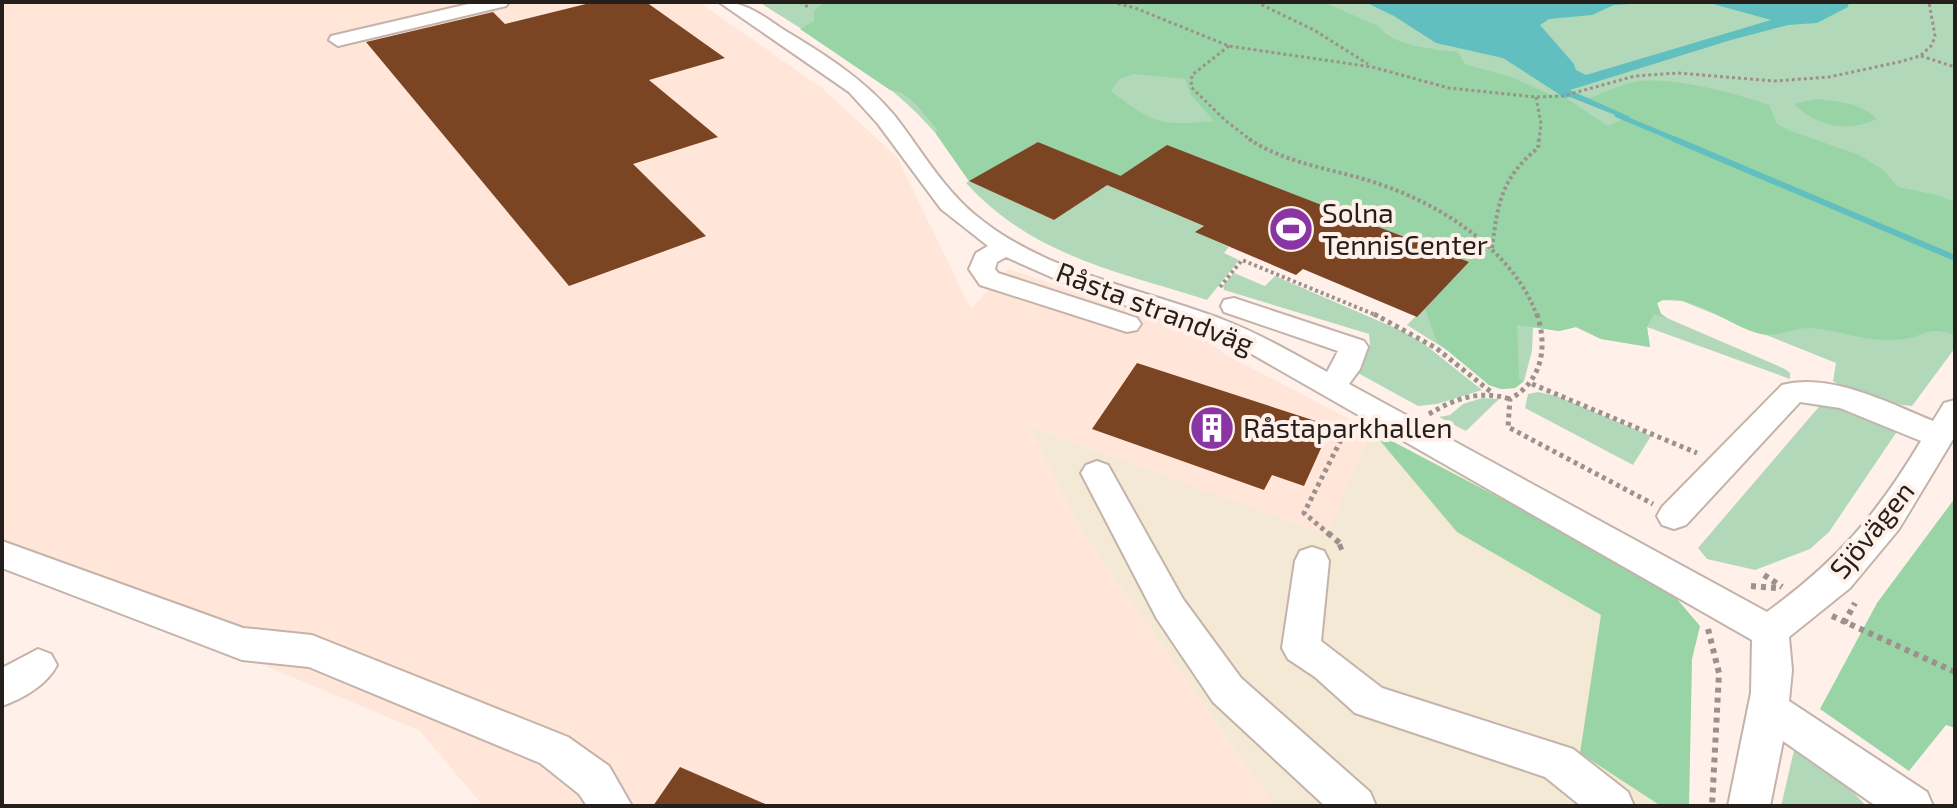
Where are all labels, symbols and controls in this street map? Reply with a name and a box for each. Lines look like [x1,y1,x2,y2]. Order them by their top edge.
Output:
place label: Solna TennisCenter [1322,195,1488,261]
sports icon: Solna TennisCenter [1267,205,1315,253]
street label: Råsta strandväg [1052,254,1259,360]
building icon: Råstaparkhallen [1188,404,1236,452]
place label: Råstaparkhallen [1243,410,1453,444]
street label: Sjövägen [1822,474,1921,585]

